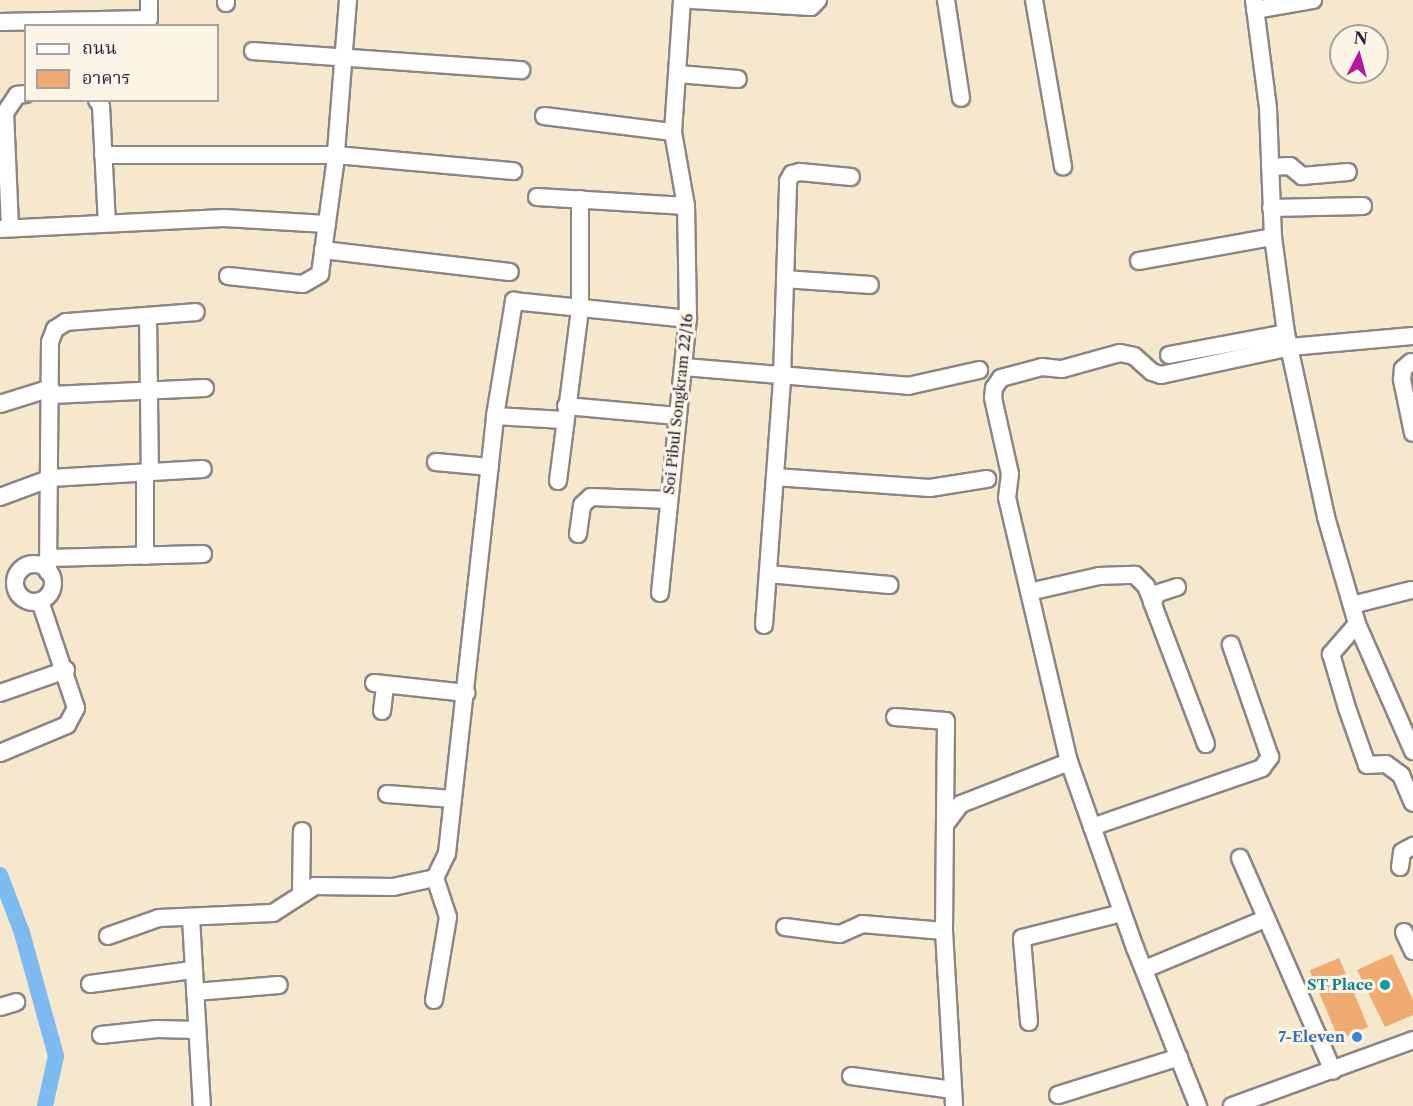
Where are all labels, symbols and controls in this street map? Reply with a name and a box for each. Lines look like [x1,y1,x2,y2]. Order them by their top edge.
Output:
legend [24,24,219,102]
north arrow [1329,24,1389,84]
text: N [1353,27,1369,49]
text: ถนน [82,37,117,59]
text: อาคาร [82,67,131,89]
street label: Soi Pibul Songkram 22/16 [660,313,696,495]
place label: ST Place [1307,976,1373,994]
marker: ST Place [1378,978,1392,992]
place label: 7-Eleven [1278,1028,1345,1046]
marker: 7-Eleven [1350,1030,1364,1044]

